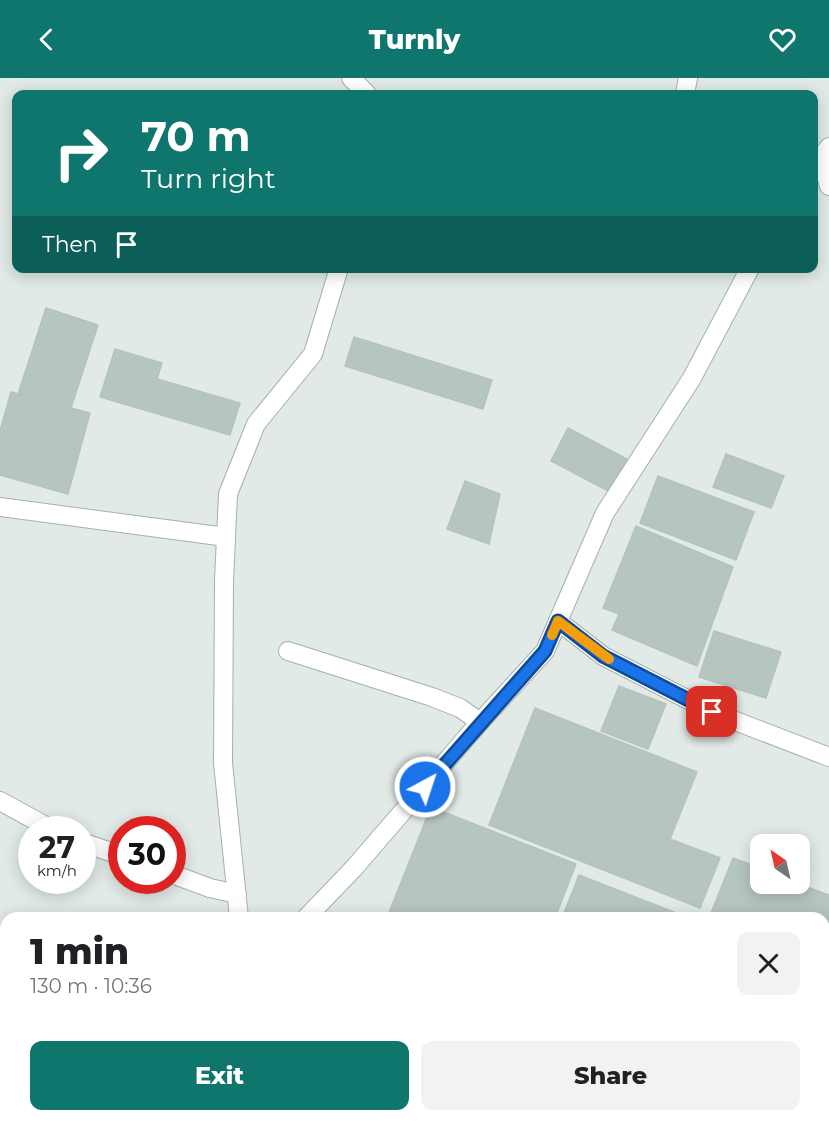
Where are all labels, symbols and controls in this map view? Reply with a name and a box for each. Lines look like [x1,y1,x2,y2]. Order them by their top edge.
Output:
icon: back [30,23,63,56]
text: Turnly [369,23,460,56]
icon: heart [766,23,799,56]
text: 70 m [141,110,251,162]
icon: right [42,114,120,192]
text: Turn right [141,162,276,195]
icon: arrive [110,228,143,261]
text: Then [42,231,98,258]
pin [686,686,737,737]
icon: arrive [695,695,728,728]
position arrow [393,755,457,819]
speed limit sign: 30 [108,816,186,894]
text: 27 [39,829,75,866]
north arrow [750,834,810,894]
map controls [750,834,810,894]
text: km/h [37,861,77,880]
text: 1 min [30,929,129,973]
button: close [737,932,800,995]
text: 130 m · 10:36 [30,974,152,998]
button: Exit [30,1041,409,1110]
button: Share [421,1041,800,1110]

